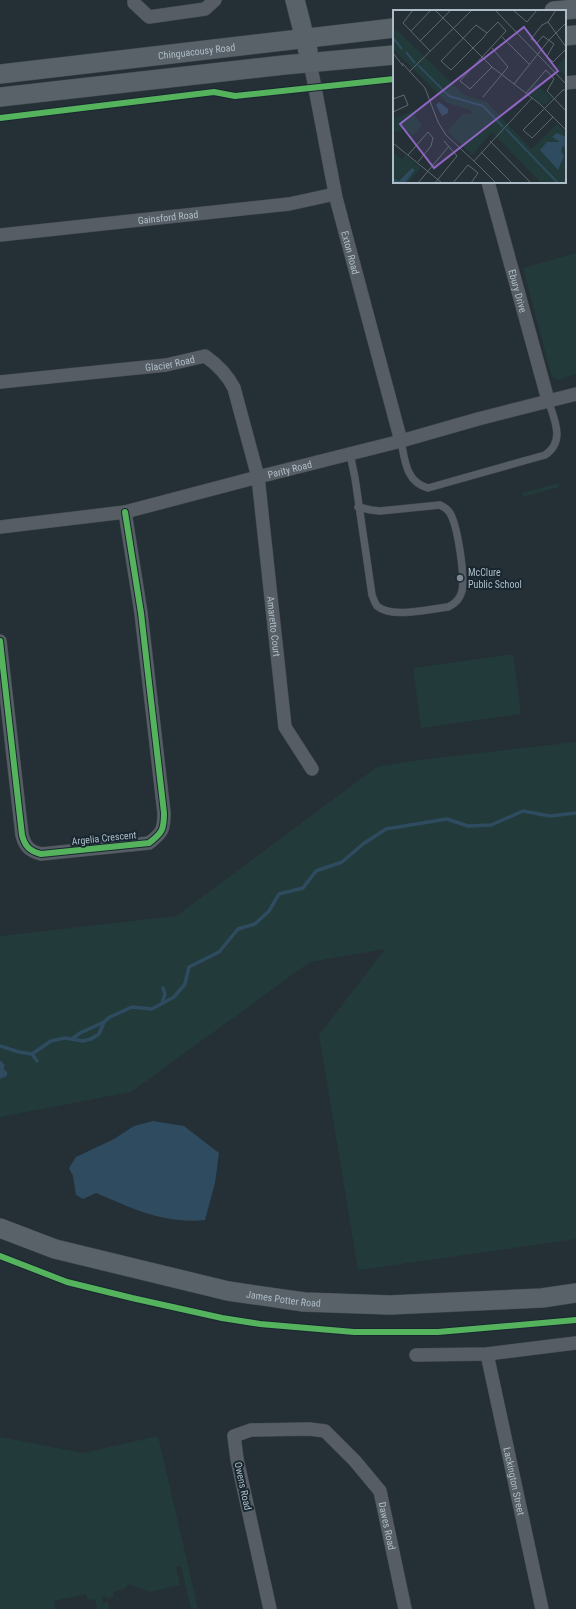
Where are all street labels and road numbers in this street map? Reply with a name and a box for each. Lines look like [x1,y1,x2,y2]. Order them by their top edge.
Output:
street label: Chinguacousy Road [157,41,236,61]
street label: Gainsford Road [137,208,199,226]
street label: Exton Road [340,230,362,276]
street label: Ebury Drive [507,268,529,314]
street label: Glacier Road [145,353,196,373]
street label: Parity Road [266,458,313,480]
street label: Amaretto Court [265,596,283,657]
street label: Argelia Crescent [71,829,137,847]
street label: James Potter Road [245,1288,321,1308]
street label: Lackington Street [502,1446,527,1516]
street label: Owens Road [233,1461,253,1511]
street label: Dawes Road [377,1501,398,1551]

